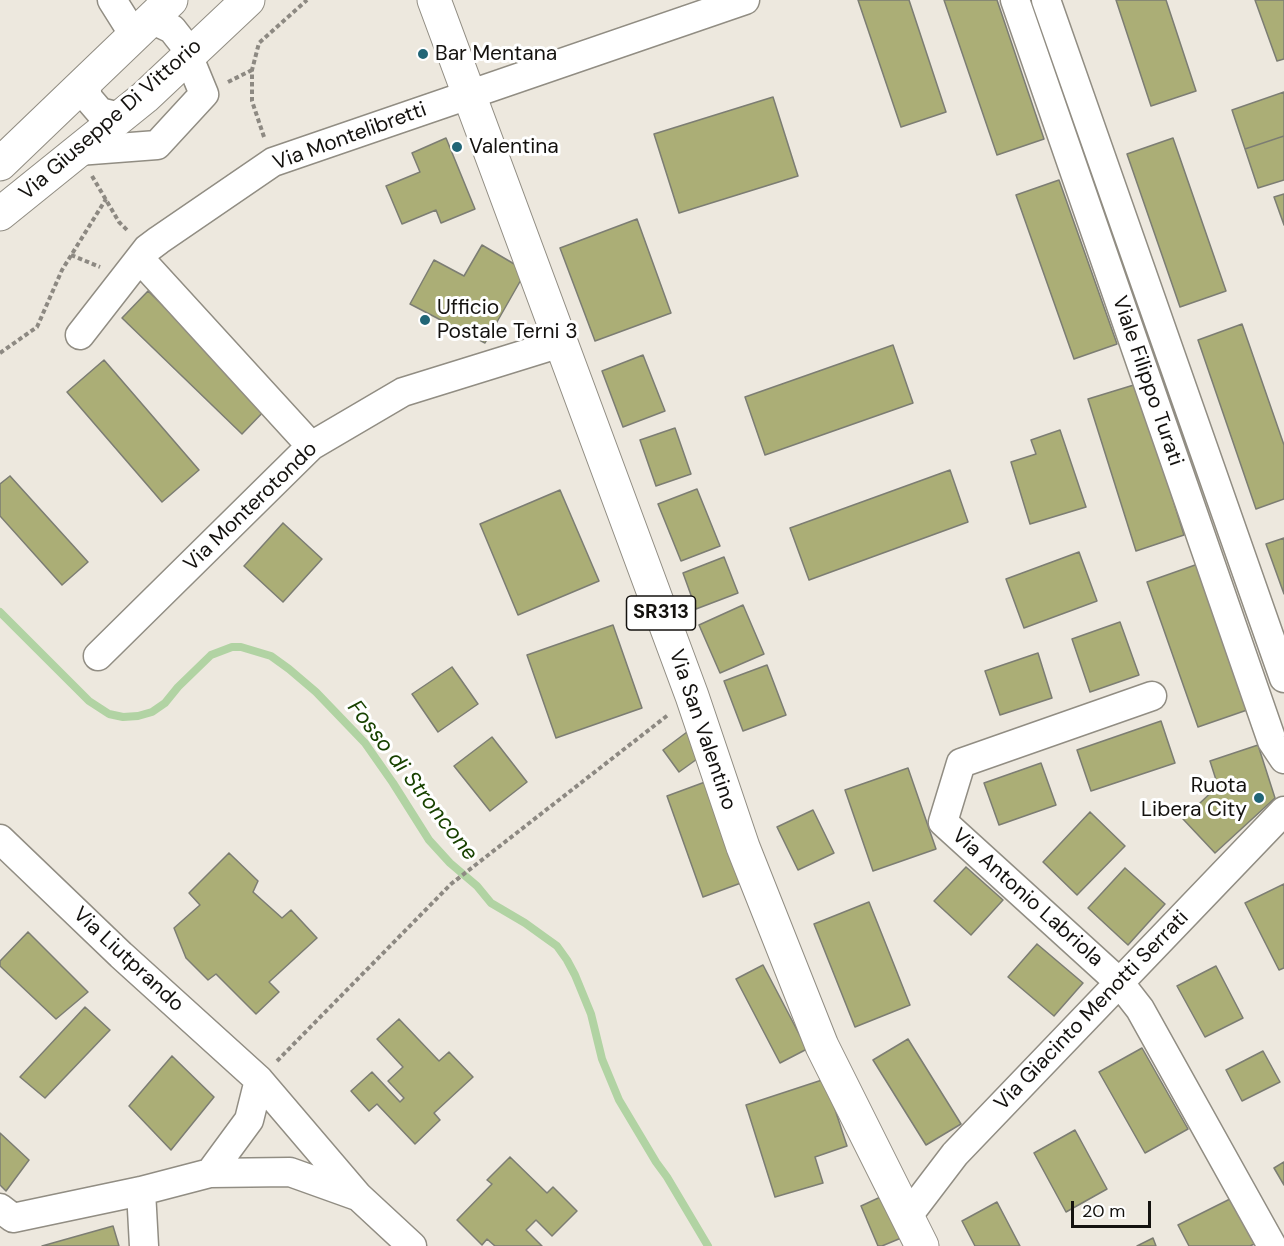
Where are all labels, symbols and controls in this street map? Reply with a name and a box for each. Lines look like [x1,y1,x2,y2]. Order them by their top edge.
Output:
street label: Via Giuseppe Di Vittorio [15,34,207,206]
place label: Bar Mentana [435,41,557,67]
marker: Bar Mentana [416,47,430,61]
street label: Via Montelibretti [270,98,430,176]
place label: Valentina [469,134,559,160]
marker: Valentina [450,140,464,154]
street label: Viale Filippo Turati [1106,293,1188,469]
place label: Ufficio Postale Terni 3 [437,295,578,345]
marker: Ufficio Postale Terni 3 [418,313,432,327]
street label: Via Monterotondo [179,437,323,577]
road number: SR313 [626,596,696,630]
street label: Via San Valentino [663,646,741,814]
water label: Fosso di Stroncone [341,696,483,866]
place label: Ruota Libera City [1141,773,1247,823]
marker: Ruota Libera City [1252,791,1266,805]
street label: Via Antonio Labriola [946,824,1108,972]
street label: Via Liutprando [67,902,189,1018]
street label: Via Giacinto Menotti Serrati [990,906,1194,1116]
scale bar [1074,1189,1154,1227]
text: 20 m [1082,1199,1125,1223]

